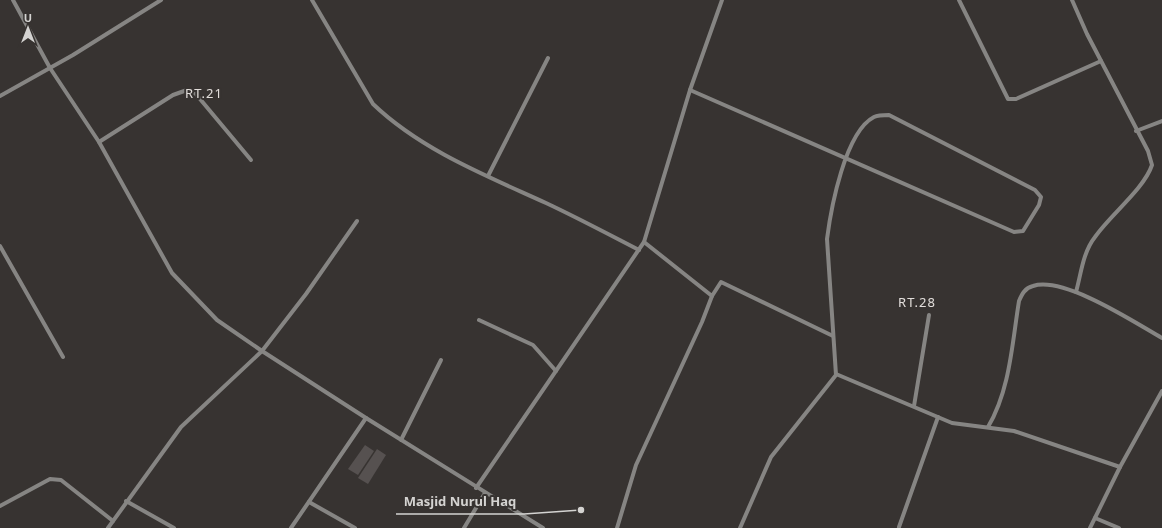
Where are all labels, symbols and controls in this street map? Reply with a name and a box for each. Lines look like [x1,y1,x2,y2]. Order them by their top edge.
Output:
north arrow [8,8,48,48]
text: U [24,10,32,25]
district label: RT.21 [185,84,223,102]
district label: RT.28 [898,293,936,311]
callout: Masjid Nurul Haq [396,489,524,514]
text: Masjid Nurul Haq [404,492,516,510]

